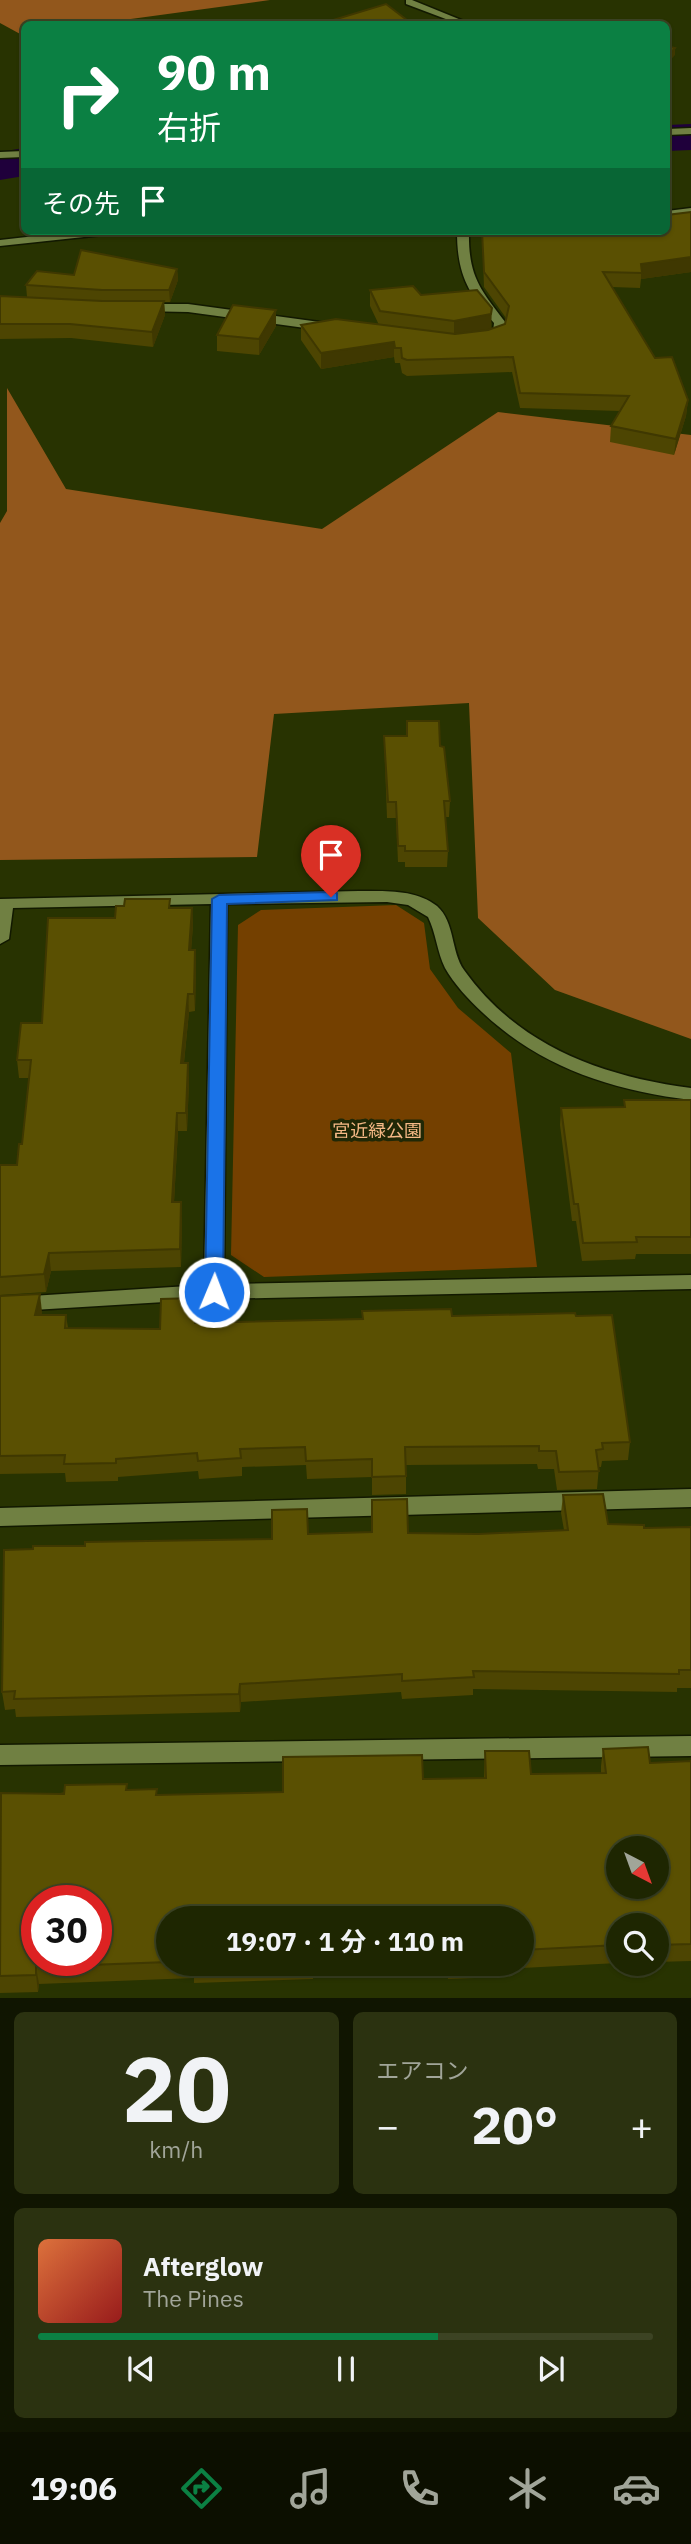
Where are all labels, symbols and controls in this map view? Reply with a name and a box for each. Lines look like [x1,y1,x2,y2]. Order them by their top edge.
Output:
text: 90 m [157,40,271,103]
icon: right [42,49,133,140]
text: 右折 [157,106,221,148]
icon: arrive [134,182,172,220]
text: その先 [42,186,120,220]
pin [301,825,361,897]
icon: arrive [312,836,350,874]
park label: 宮近緑公園 [332,1119,422,1142]
position arrow [177,1255,251,1329]
north arrow [606,1836,668,1899]
map controls [606,1836,669,1976]
speed limit sign: 30 [21,1885,112,1976]
button: search [606,1913,669,1976]
text: 19:07 · 1 分 · 110 m [226,1924,464,1958]
text: 20 [122,2029,231,2147]
text: エアコン [377,2055,469,2085]
text: 20° [471,2091,558,2158]
text: − [377,2101,399,2150]
text: + [630,2101,653,2150]
text: km/h [149,2134,203,2164]
text: Afterglow [143,2249,263,2283]
text: The Pines [143,2283,244,2313]
icon: previous [122,2350,160,2388]
icon: pause [327,2350,365,2388]
icon: next [532,2350,570,2388]
icon: directions [177,2464,226,2513]
icon: music [286,2464,335,2513]
icon: phone [395,2464,444,2513]
icon: climate [503,2464,552,2513]
icon: car [612,2464,661,2513]
text: 19:06 [30,2467,117,2509]

